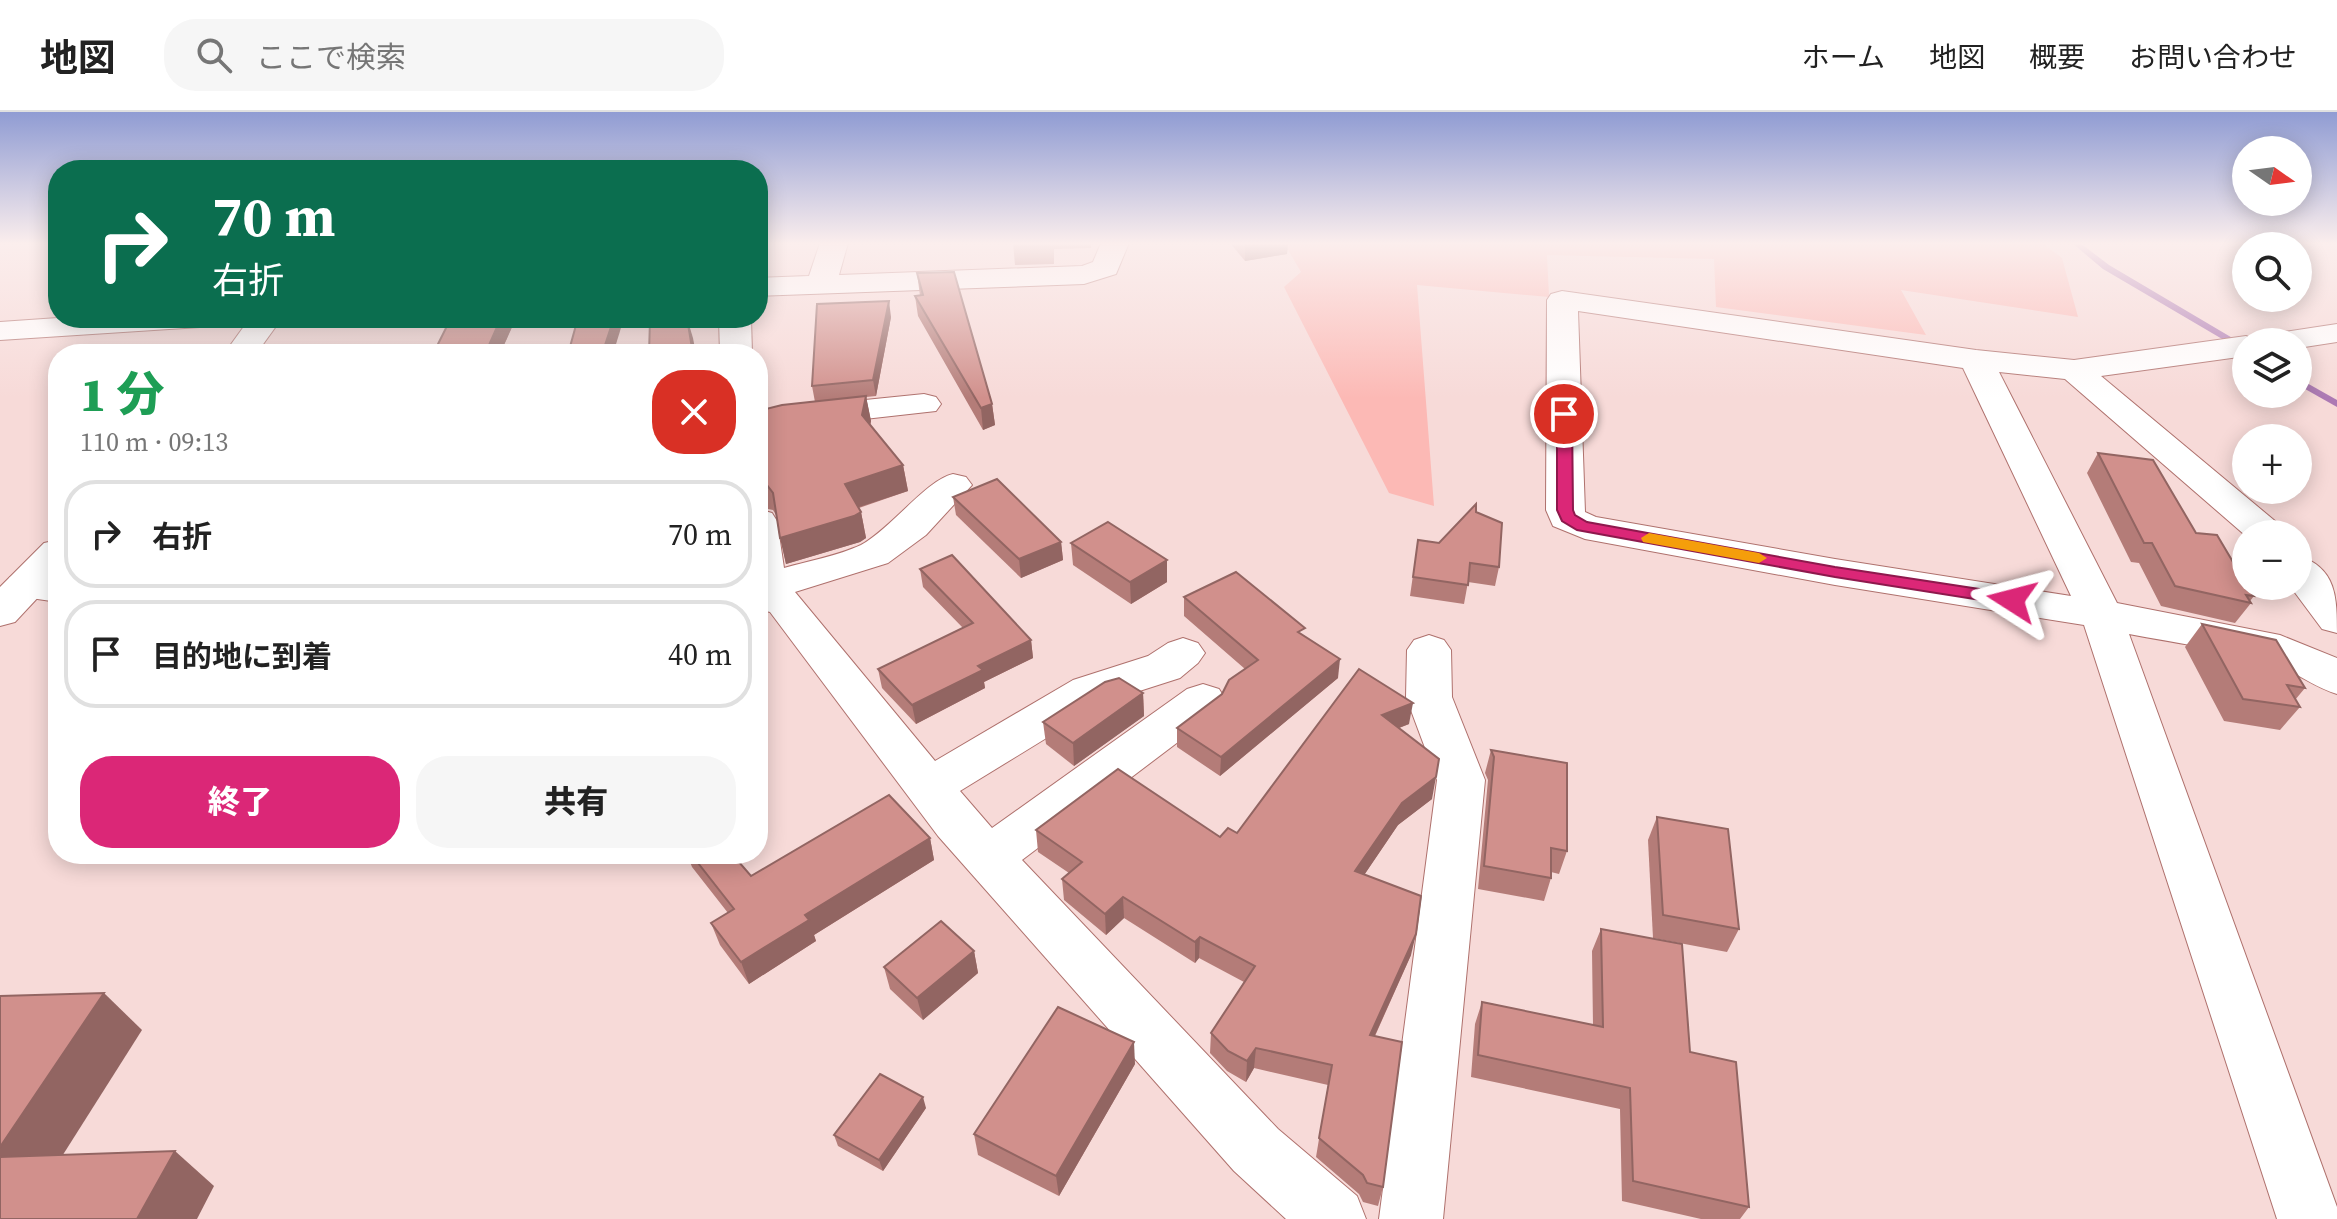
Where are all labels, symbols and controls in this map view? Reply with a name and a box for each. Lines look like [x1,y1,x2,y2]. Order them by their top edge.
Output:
search box [164,19,724,91]
text: 地図 [40,32,116,84]
icon: search [192,33,236,77]
text: ここで検索 [256,37,406,78]
text: ホーム [1802,38,1885,76]
text: 地図 [1929,38,1985,76]
text: 概要 [2029,38,2085,76]
text: お問い合わせ [2129,38,2297,76]
north arrow [2232,136,2312,216]
map controls [2232,136,2312,600]
text: 70 m [212,178,335,255]
icon: right [80,192,184,296]
button: search [2232,232,2312,312]
text: 右折 [212,256,284,305]
button: layers [2232,328,2312,408]
text: 1 分 [80,361,165,427]
button: close [652,370,736,454]
pin [1530,380,1598,448]
icon: arrive [1542,392,1586,436]
text: 110 m · 09:13 [80,424,228,460]
button: + [2232,424,2312,504]
icon: right [84,512,128,556]
text: 70 m [668,514,732,555]
text: 右折 [152,516,212,557]
button: − [2232,520,2312,600]
position arrow [1970,558,2054,642]
icon: arrive [84,632,128,676]
text: 40 m [668,634,732,675]
text: 目的地に到着 [152,636,332,677]
button: 終了 [80,756,400,848]
button: 共有 [416,756,736,848]

